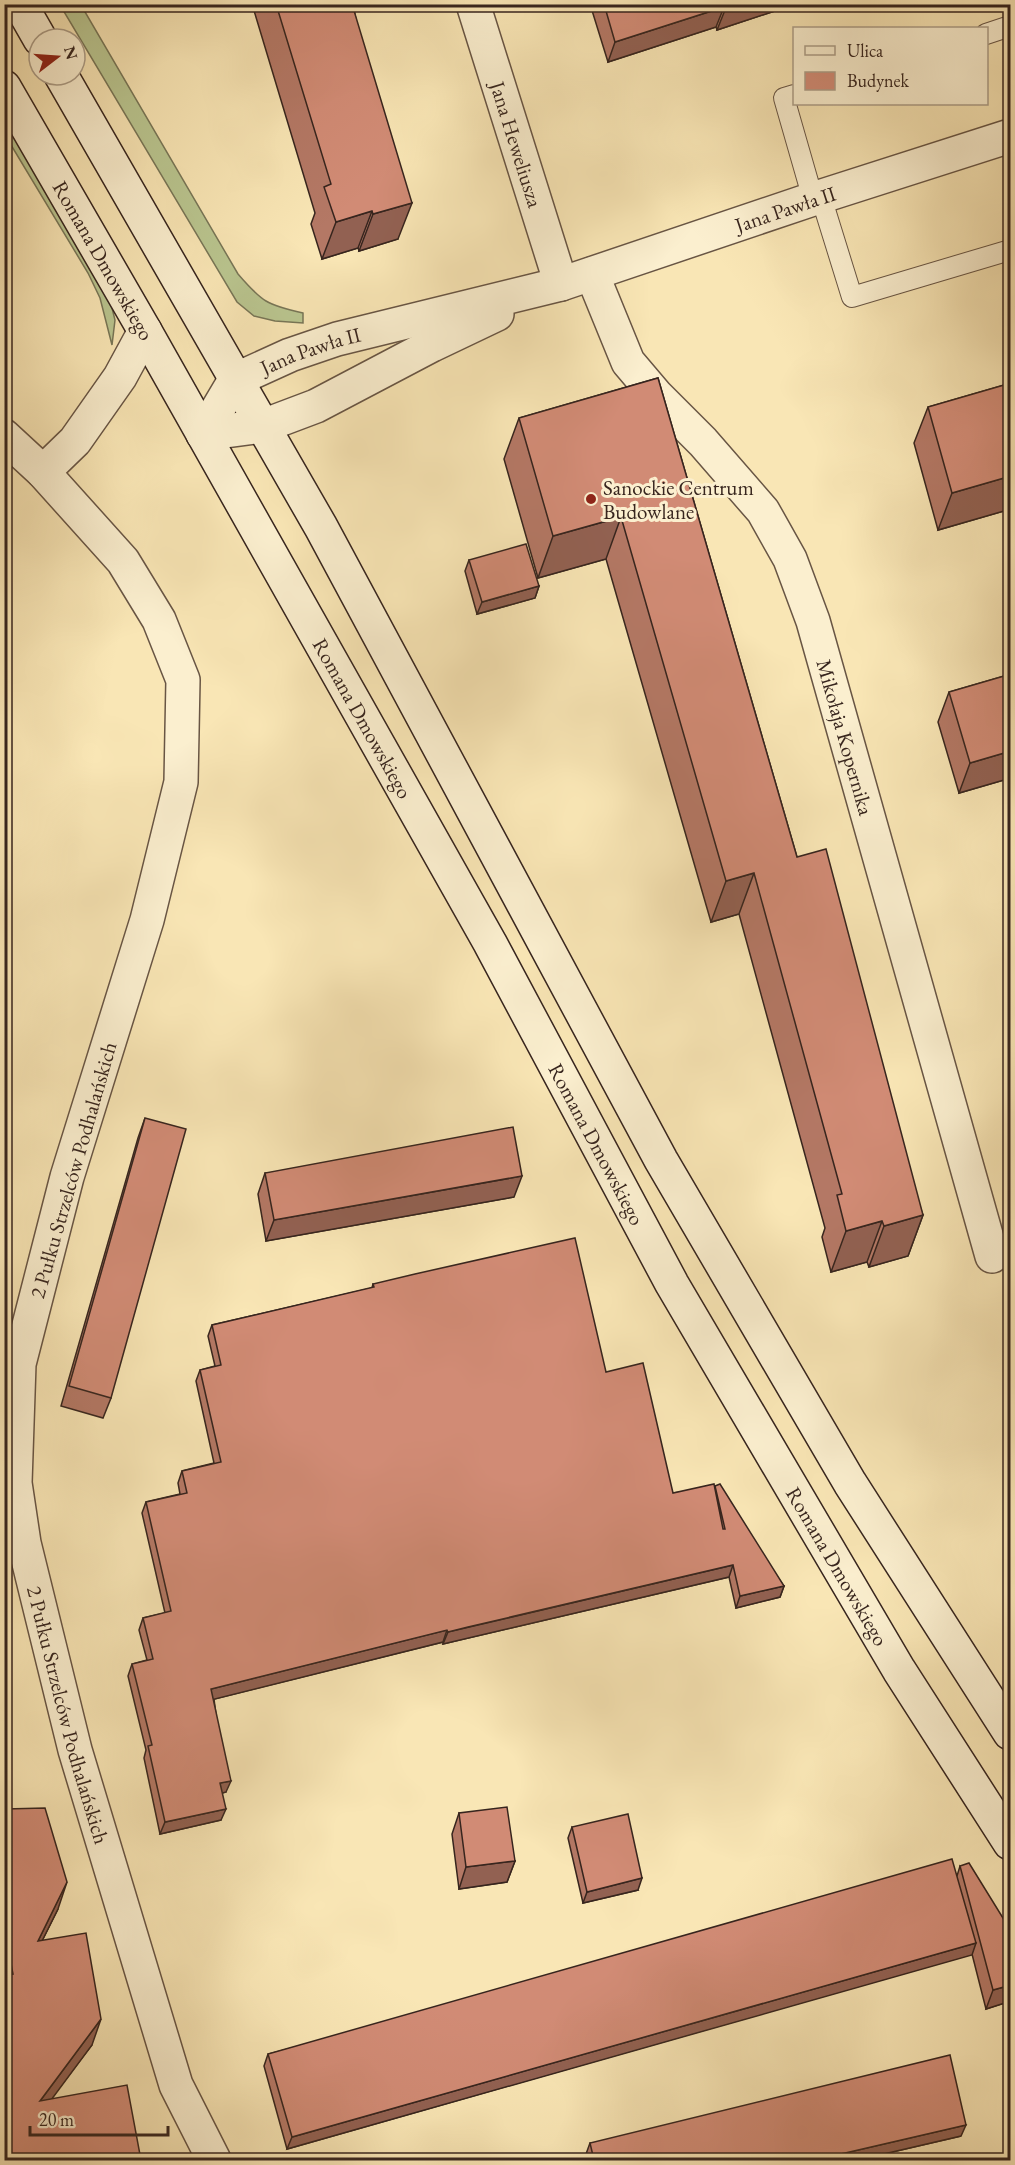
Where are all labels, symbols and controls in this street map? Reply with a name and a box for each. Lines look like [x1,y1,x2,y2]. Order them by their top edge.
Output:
north arrow [27,27,87,87]
legend [793,27,988,105]
text: Ulica [847,39,884,62]
text: N [59,43,83,62]
text: Budynek [847,69,910,92]
street label: Jana Heweliusza [484,76,550,211]
street label: Romana Dmowskiego [47,175,161,345]
street label: Jana Pawła II [729,179,839,239]
street label: Jana Pawła II [254,320,363,381]
place label: Sanockie Centrum Budowlane [603,474,754,525]
marker: Sanockie Centrum Budowlane [584,492,598,506]
street label: Romana Dmowskiego [307,633,419,803]
street label: Mikołaja Kopernika [811,656,881,819]
street label: 2 Pułku Strzelców Podhalańskich [23,1038,123,1301]
street label: Romana Dmowskiego [543,1058,651,1230]
street label: Romana Dmowskiego [781,1482,895,1650]
street label: 2 Pułku Strzelców Podhalańskich [22,1583,116,1847]
scale bar [30,2099,168,2137]
text: 20 m [39,2108,74,2131]

